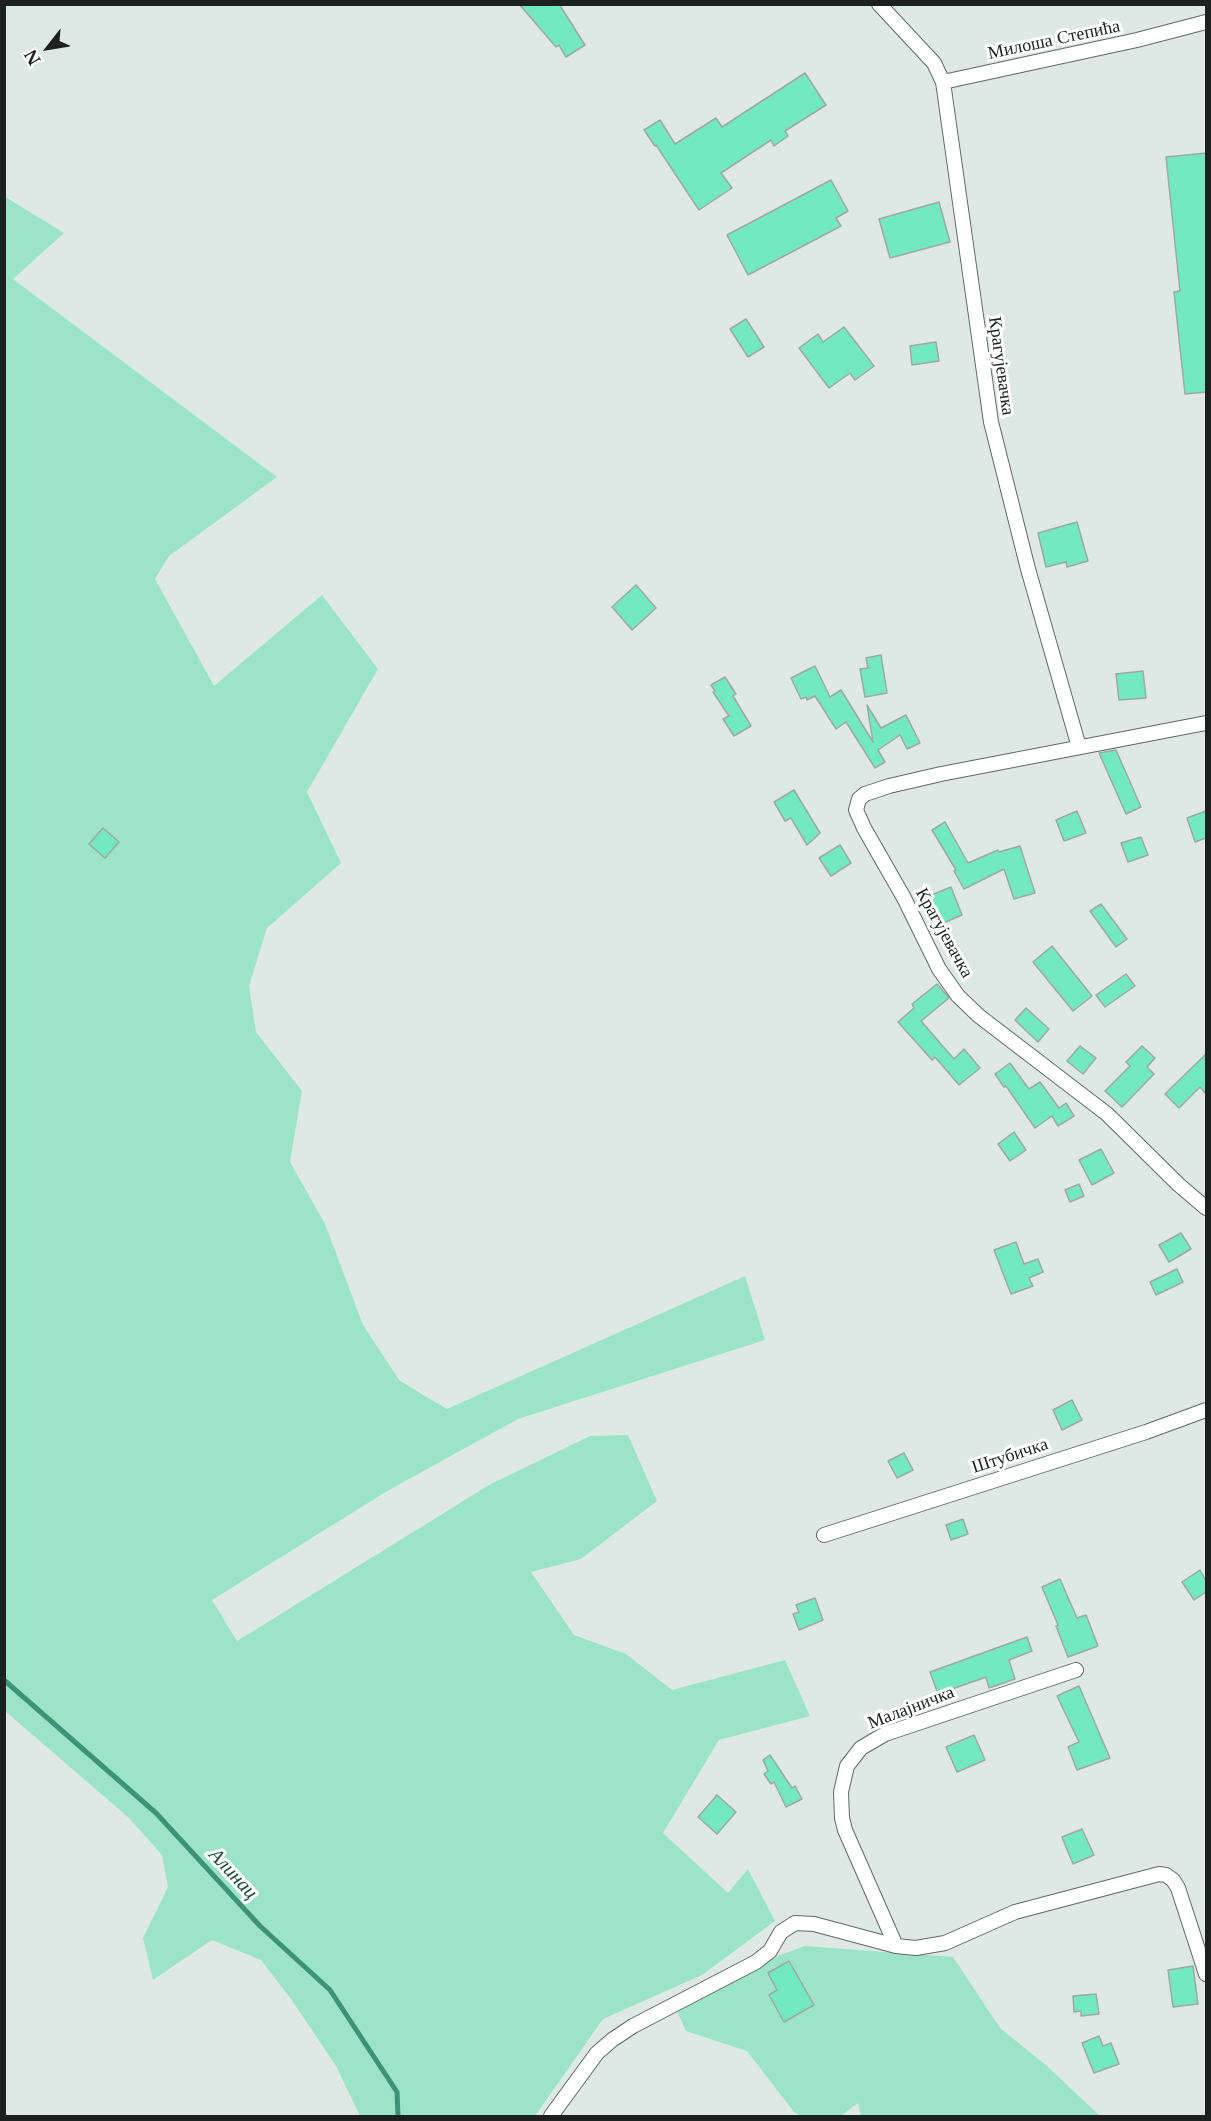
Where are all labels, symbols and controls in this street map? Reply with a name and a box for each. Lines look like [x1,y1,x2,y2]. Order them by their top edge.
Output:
street label: Милоша Степића [986,15,1122,65]
north arrow [18,18,78,78]
text: N [20,46,45,69]
street label: Крагујевачка [983,315,1019,417]
street label: Крагујевачка [910,884,978,982]
street label: Штубичка [969,1434,1051,1478]
street label: Малајничка [865,1682,957,1734]
water label: Алинац [203,1844,263,1904]

